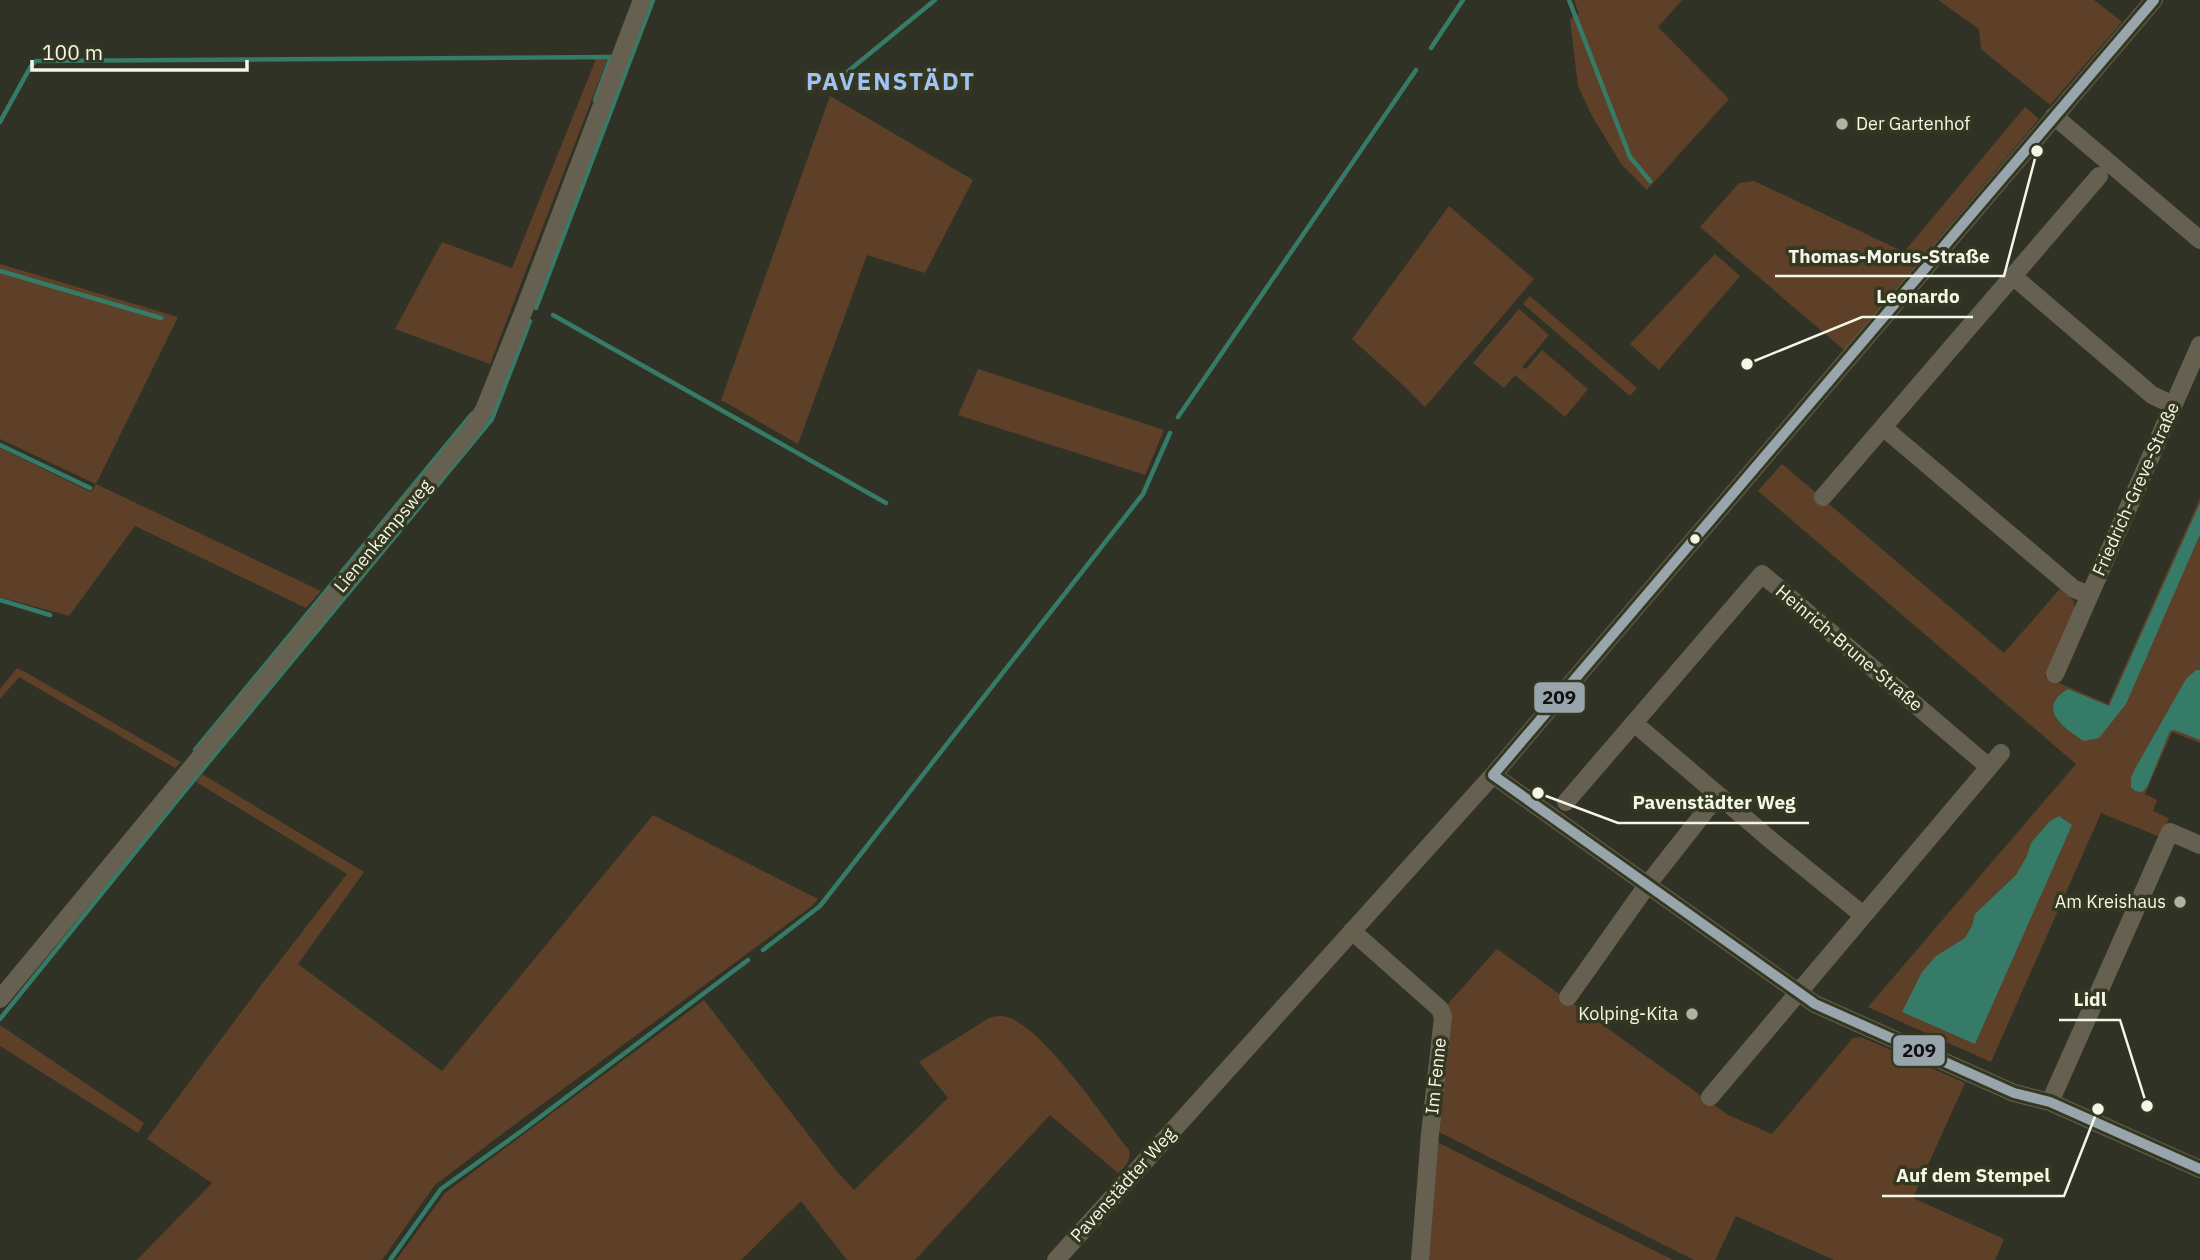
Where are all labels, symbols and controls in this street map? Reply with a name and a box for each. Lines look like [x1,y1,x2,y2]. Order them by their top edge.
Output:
scale bar [32,28,247,72]
text: 100 m [42,38,103,66]
district label: PAVENSTÄDT [806,65,976,97]
place label: Der Gartenhof [1856,112,1970,135]
marker: Der Gartenhof [1834,116,1850,132]
callout: Thomas-Morus-Straße [1775,236,2004,276]
text: Thomas-Morus-Straße [1788,244,1990,268]
callout: Leonardo [1862,277,1973,317]
text: Leonardo [1876,284,1960,308]
street label: Friedrich-Greve-Straße [2087,398,2184,579]
street label: Lienenkampsweg [329,474,437,597]
unlabelled marker [1688,532,1702,546]
street label: Heinrich-Brune-Straße [1771,579,1928,716]
line badge: 209 [1533,681,1586,714]
text: 209 [1542,685,1576,709]
callout: Pavenstädter Weg [1618,783,1809,823]
text: Pavenstädter Weg [1632,790,1796,814]
place label: Am Kreishaus [2055,890,2166,913]
marker: Am Kreishaus [2172,894,2188,910]
callout: Lidl [2059,980,2120,1020]
text: Lidl [2074,987,2107,1011]
place label: Kolping-Kita [1578,1002,1678,1025]
marker: Kolping-Kita [1684,1006,1700,1022]
line badge: 209 [1892,1034,1946,1067]
street label: Im Fenne [1420,1036,1451,1115]
text: 209 [1902,1038,1936,1062]
street label: Pavenstädter Weg [1065,1122,1180,1247]
callout: Auf dem Stempel [1882,1156,2064,1196]
text: Auf dem Stempel [1896,1163,2050,1187]

